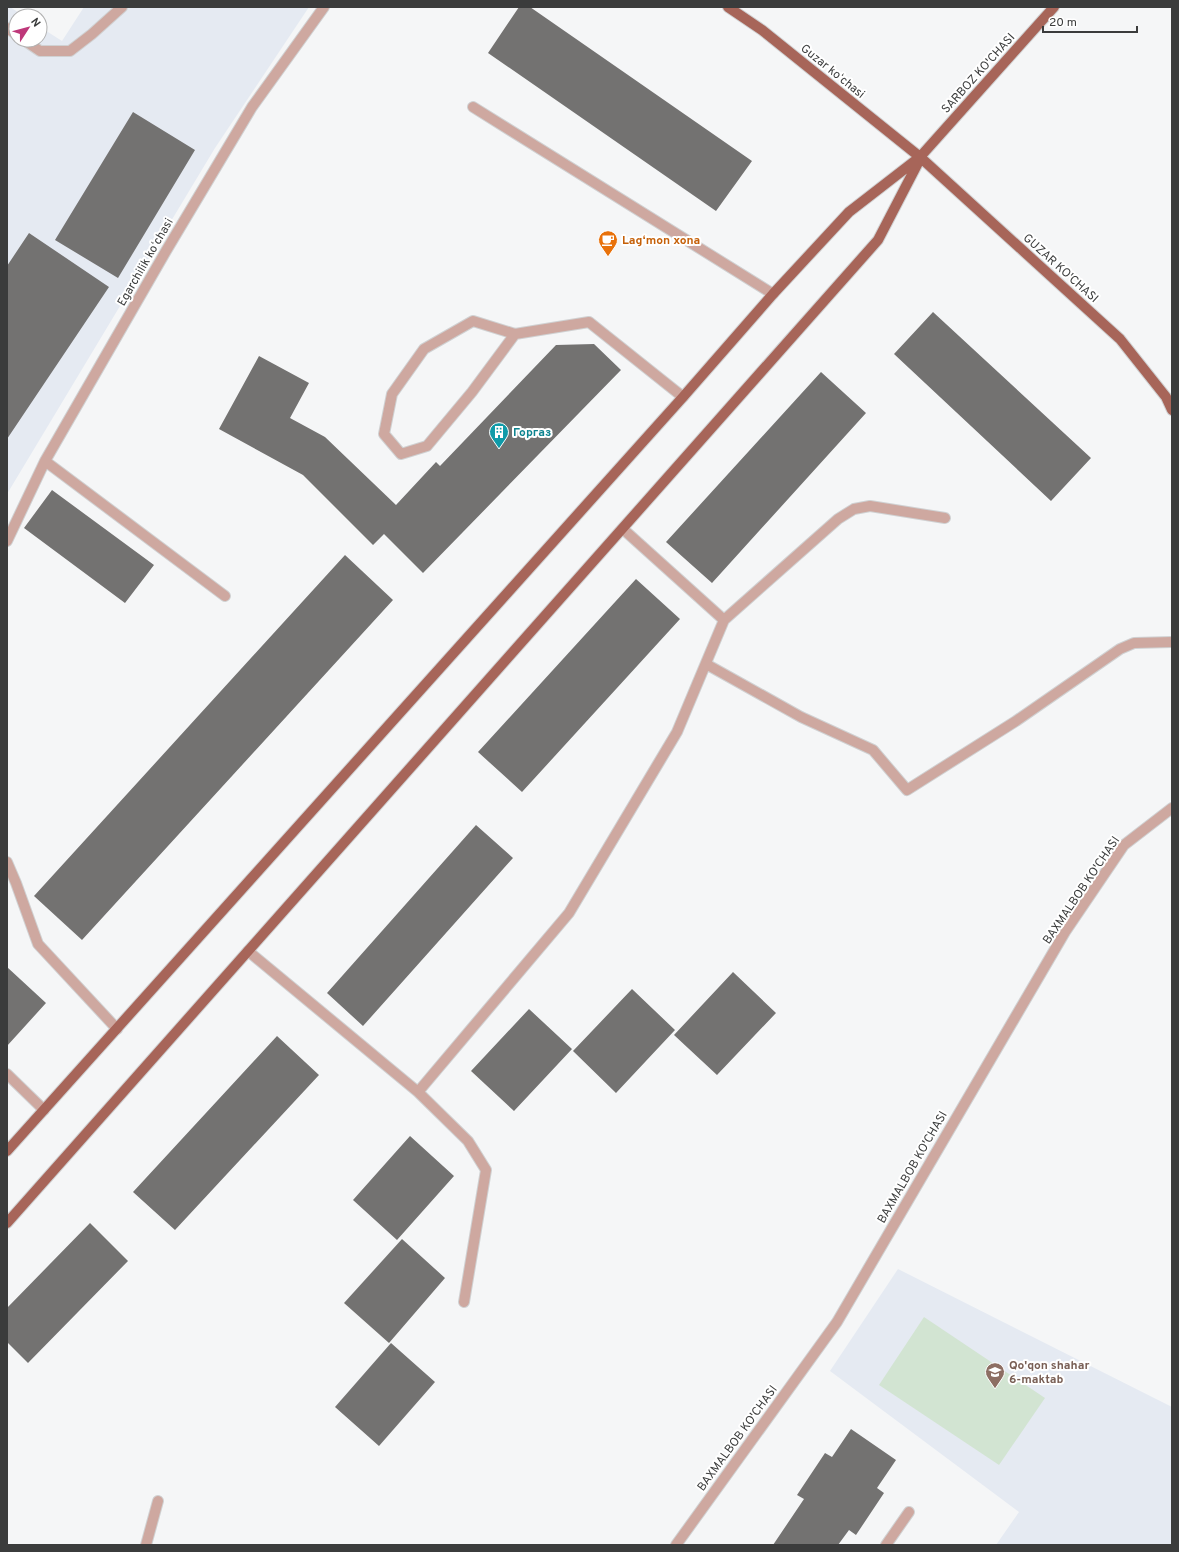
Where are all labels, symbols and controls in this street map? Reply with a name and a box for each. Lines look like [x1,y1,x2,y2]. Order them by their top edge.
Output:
north arrow [8,8,48,48]
scale bar [1043,8,1137,34]
text: N [27,15,43,30]
text: 20 m [1049,15,1077,31]
street label: SARBOZ KO'CHASI [938,30,1019,117]
street label: Guzar koʻchasi [797,41,868,103]
street label: Egarchilik koʻchasi [114,216,177,309]
cafe icon: Lagʻmon xona [597,229,619,257]
street label: GUZAR KO'CHASI [1019,231,1101,307]
place label: Lagʻmon xona [622,233,700,249]
building icon: Горгаз [488,421,510,449]
place label: Горгаз [513,425,551,441]
street label: BAXMALBOB KO'CHASI [1040,834,1124,948]
street label: BAXMALBOB KO'CHASI [874,1109,952,1226]
place label: Qo'qon shahar 6-maktab [1009,1358,1089,1388]
school or university icon: Qo'qon shahar 6-maktab [984,1361,1006,1389]
street label: BAXMALBOB KO'CHASI [694,1383,782,1495]

